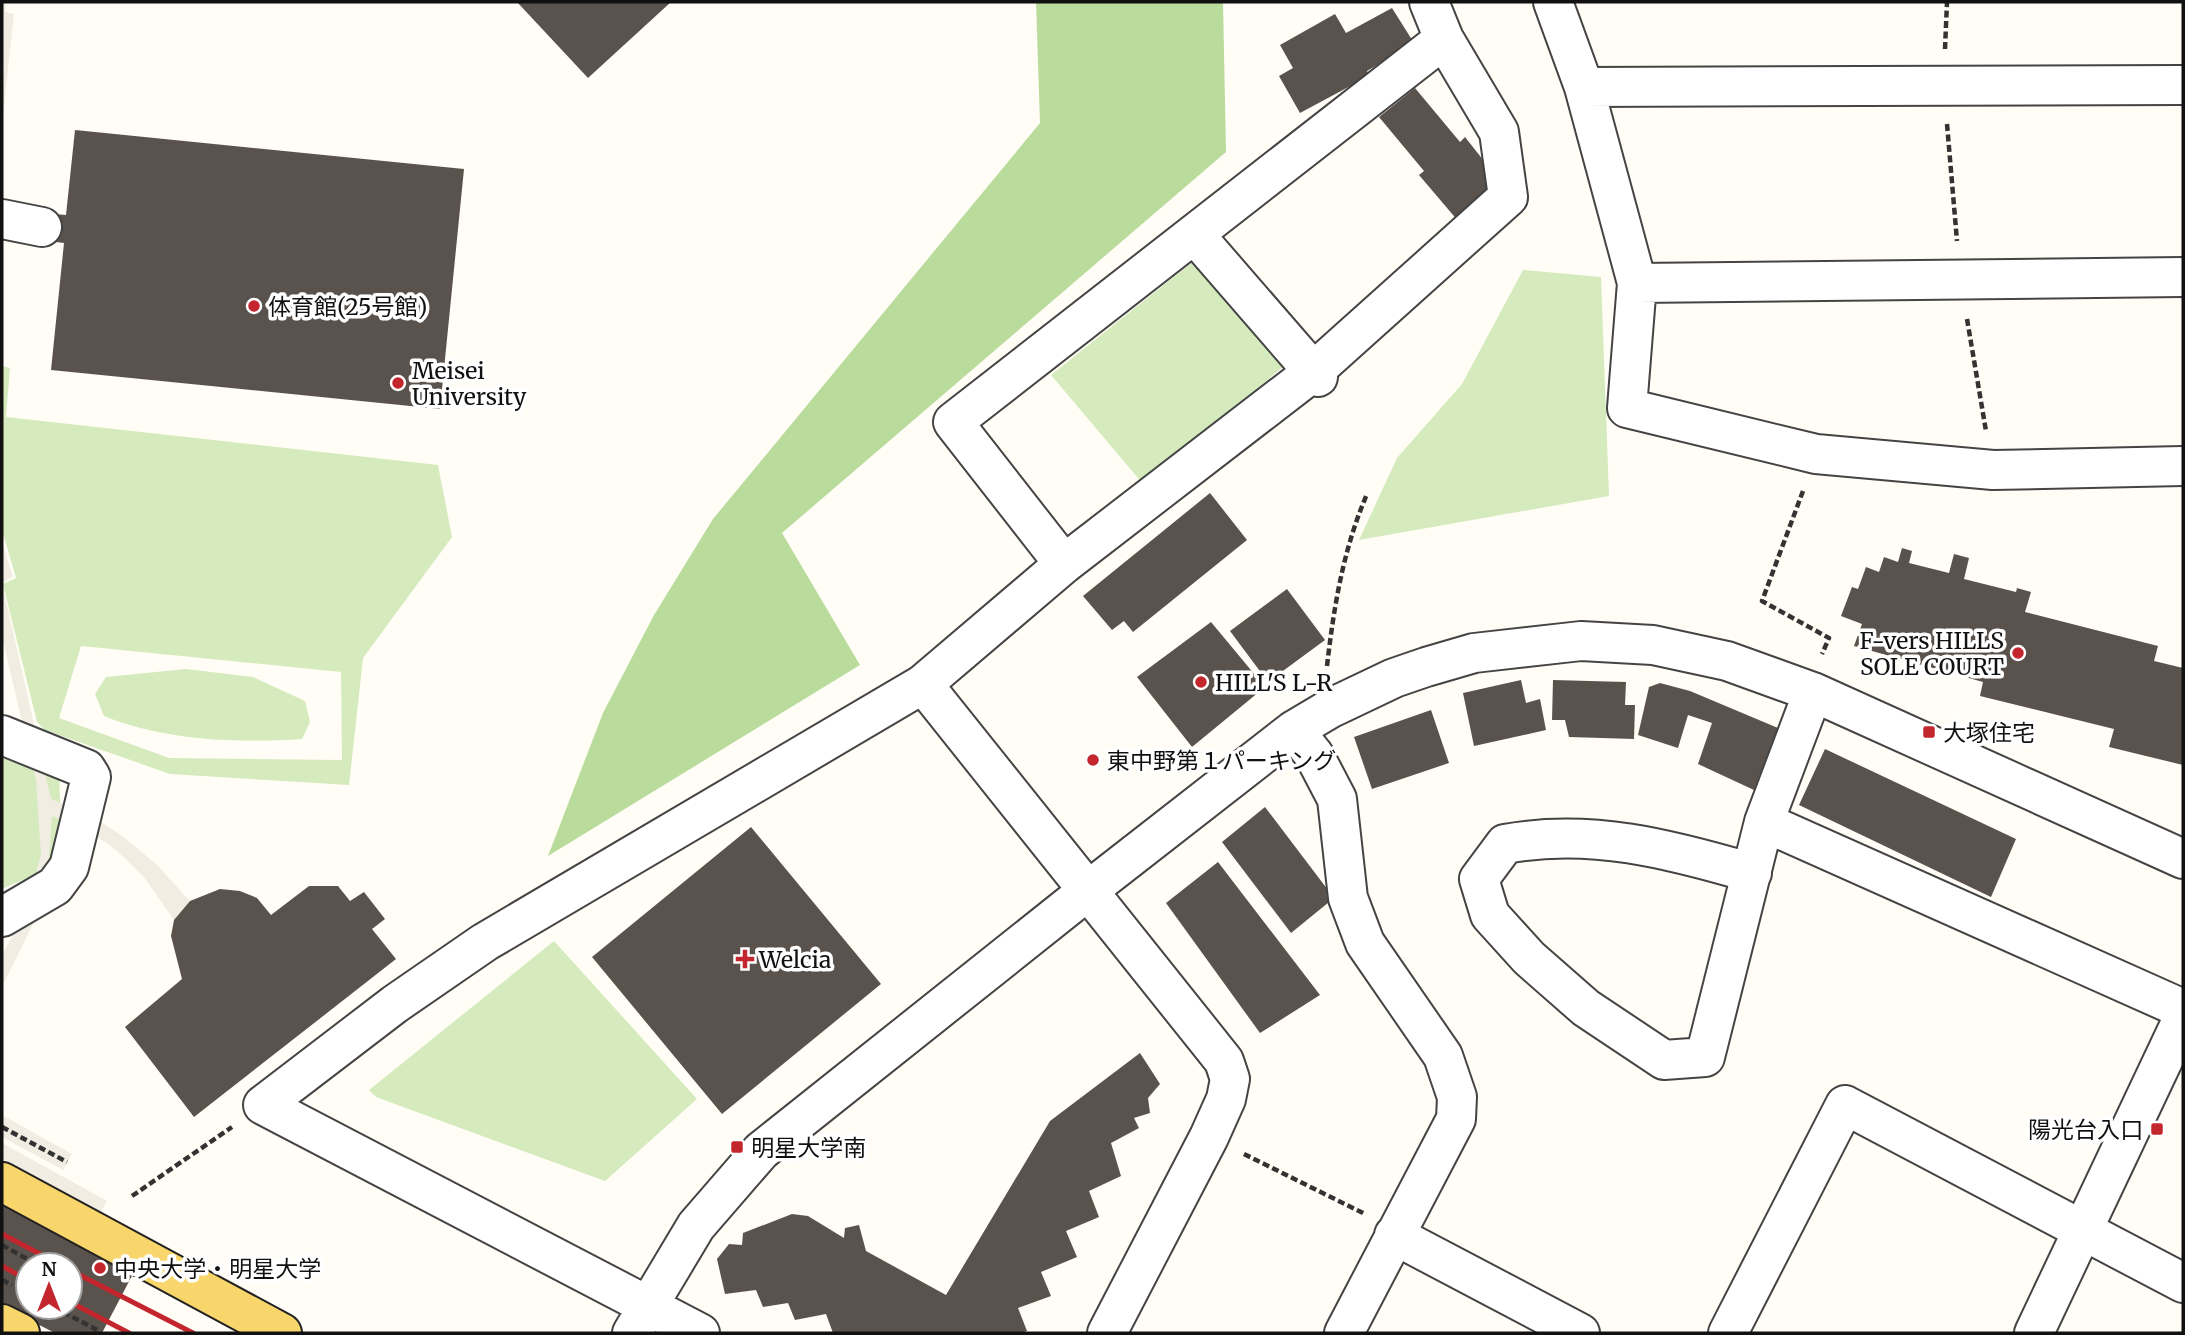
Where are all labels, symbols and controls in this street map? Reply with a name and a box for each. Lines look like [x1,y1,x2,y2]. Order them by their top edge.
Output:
place label: 体育館(25号館) [268,292,427,321]
marker: 体育館(25号館) [246,298,262,314]
place label: Meisei University [412,356,527,411]
marker: Meisei University [390,375,406,391]
place label: F-vers HILLS SOLE COURT [1859,626,2004,681]
marker: F-vers HILLS SOLE COURT [2010,645,2026,661]
place label: HILL'S L-R [1215,668,1332,697]
marker: HILL'S L-R [1193,674,1209,690]
place label: 大塚住宅 [1943,718,2035,747]
marker: 大塚住宅 [1921,724,1937,740]
place label: 東中野第１パーキング [1107,746,1336,775]
marker: 東中野第１パーキング [1085,752,1101,768]
place label: Welcia [758,945,831,974]
marker: Welcia [737,951,753,967]
place label: 陽光台入口 [2028,1115,2143,1144]
marker: 陽光台入口 [2149,1121,2165,1137]
place label: 明星大学南 [751,1133,866,1162]
marker: 明星大学南 [729,1139,745,1155]
north arrow [14,1251,84,1321]
place label: 中央大学・明星大学 [114,1254,321,1283]
text: N [41,1257,57,1281]
marker: 中央大学・明星大学 [92,1260,108,1276]

